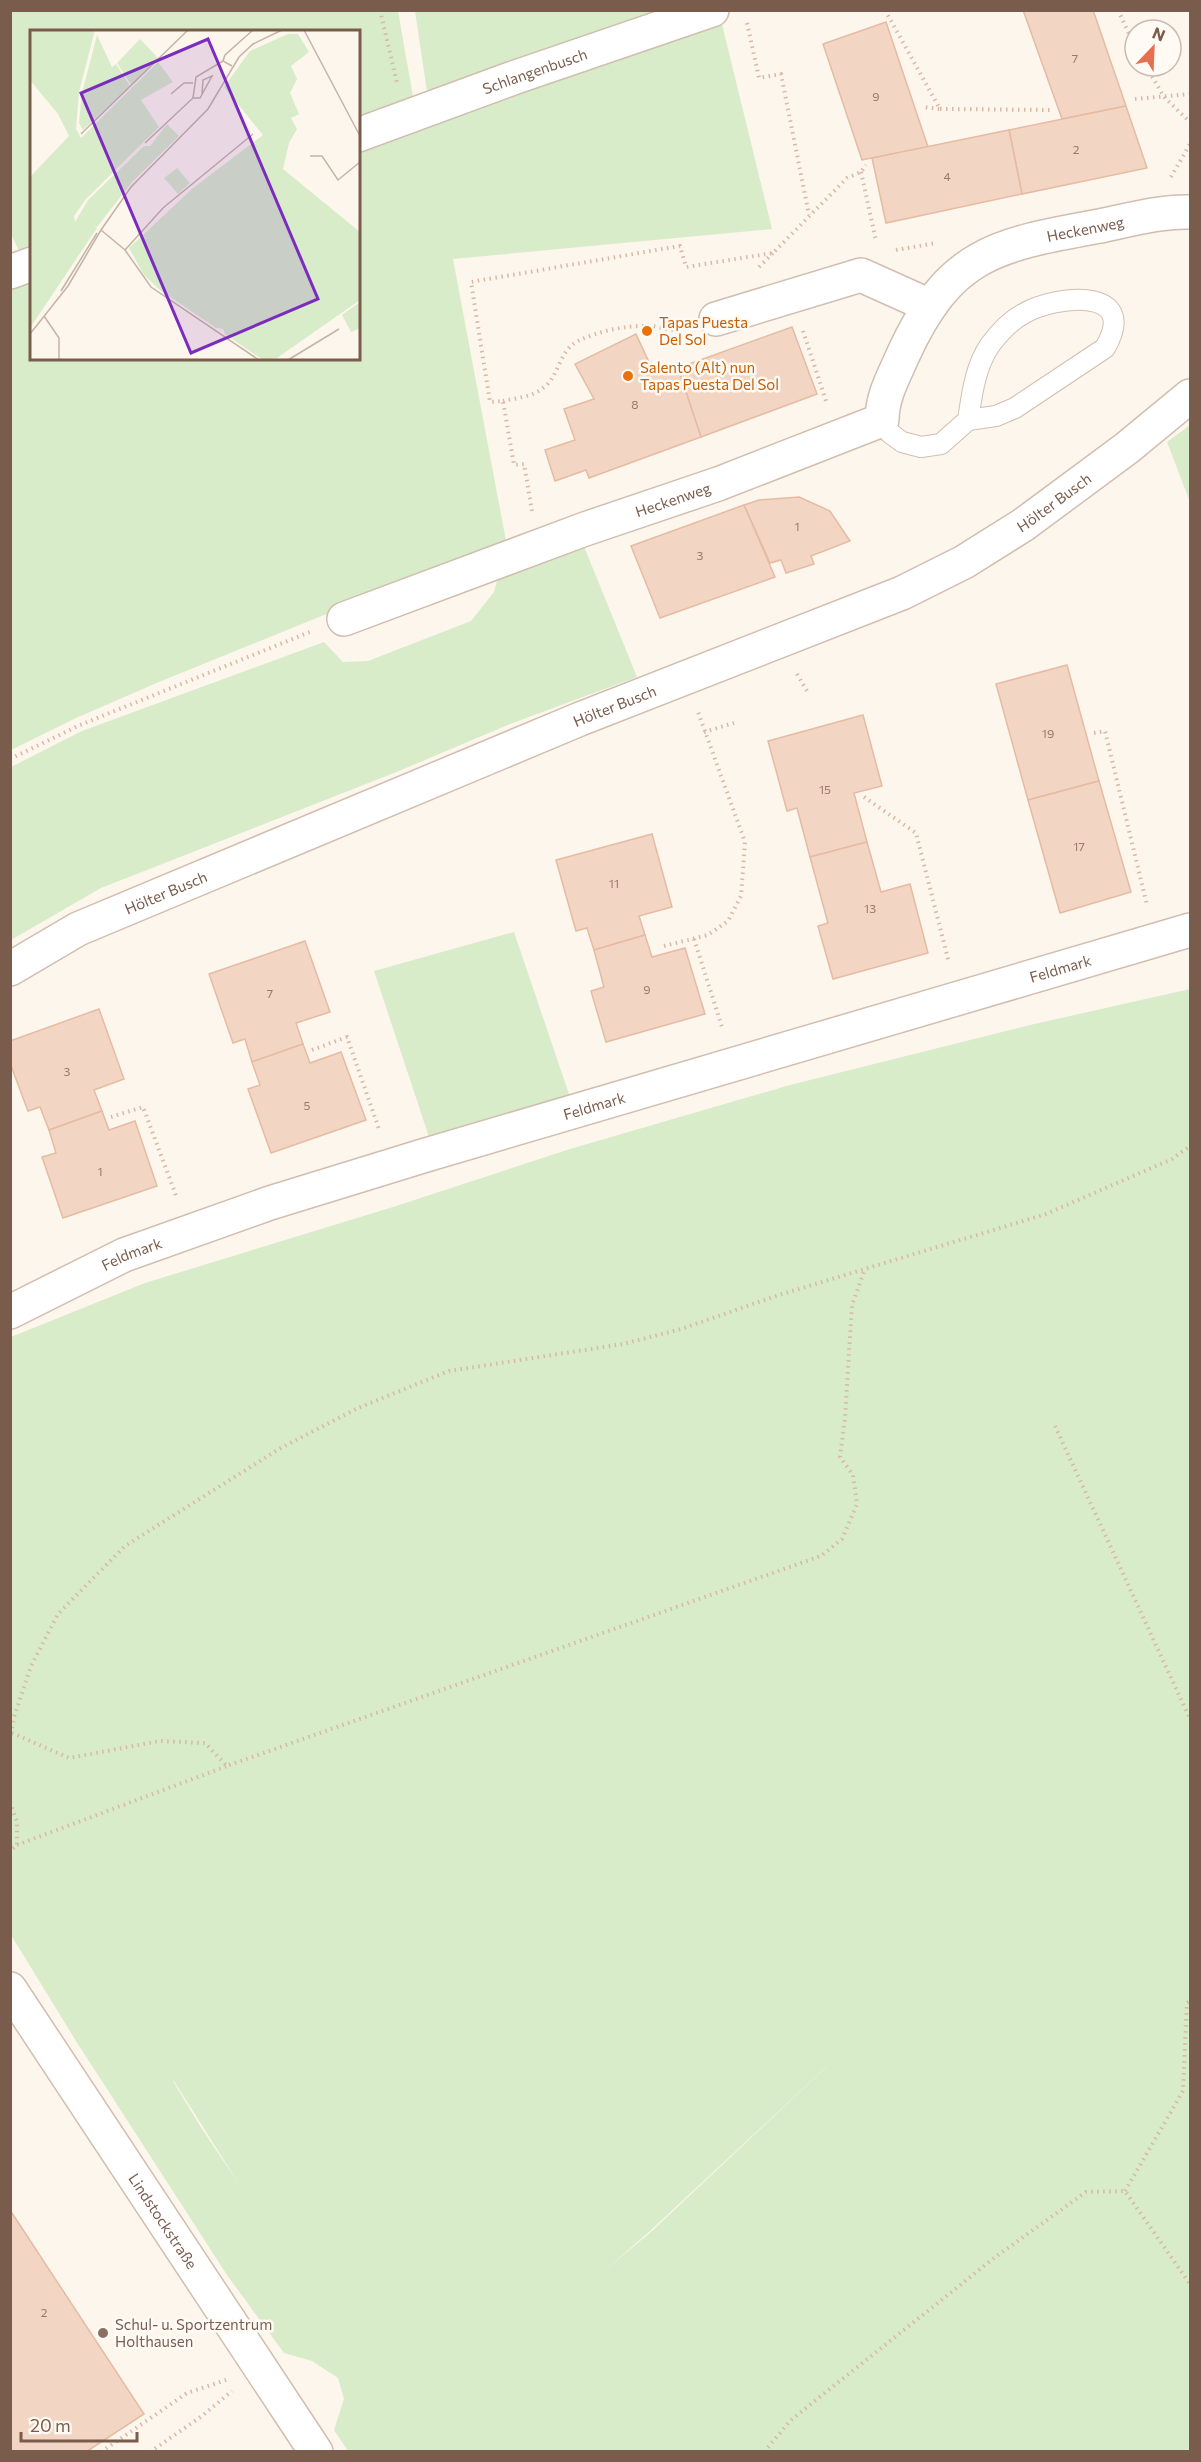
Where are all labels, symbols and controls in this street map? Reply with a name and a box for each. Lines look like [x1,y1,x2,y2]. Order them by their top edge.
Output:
north arrow [1123,18,1183,78]
text: N [1150,23,1168,45]
inset map [30,30,360,360]
street label: Schlangenbusch [480,44,589,98]
house number: 7 [1072,51,1078,65]
house number: 9 [872,89,880,103]
house number: 2 [1073,142,1080,156]
house number: 4 [943,169,951,183]
street label: Heckenweg [1045,212,1126,245]
place label: Tapas Puesta Del Sol [659,313,748,348]
marker: Tapas Puesta Del Sol [640,324,654,338]
place label: Salento (Alt) nun Tapas Puesta Del Sol [640,358,779,393]
marker: Salento (Alt) nun Tapas Puesta Del Sol [621,369,635,383]
house number: 8 [631,397,639,411]
street label: Hölter Busch [1013,469,1094,536]
street label: Heckenweg [633,478,713,520]
house number: 1 [794,519,800,533]
house number: 3 [697,548,704,562]
street label: Hölter Busch [570,681,659,730]
house number: 19 [1042,726,1054,740]
house number: 15 [819,782,831,796]
house number: 17 [1073,839,1085,853]
street label: Hölter Busch [122,867,210,918]
house number: 11 [609,876,619,890]
house number: 13 [864,901,876,915]
street label: Feldmark [1027,951,1094,986]
house number: 9 [643,982,651,996]
house number: 7 [267,986,273,1000]
house number: 3 [64,1064,71,1078]
street label: Feldmark [561,1088,627,1123]
house number: 5 [304,1098,311,1112]
house number: 1 [97,1164,103,1178]
street label: Feldmark [98,1233,164,1274]
street label: Lindstockstraße [125,2170,201,2272]
house number: 2 [41,2305,48,2319]
place label: Schul- u. Sportzentrum Holthausen [115,2315,272,2350]
marker: Schul- u. Sportzentrum Holthausen [96,2326,110,2340]
scale bar [21,2405,136,2443]
text: 20 m [30,2414,71,2436]

